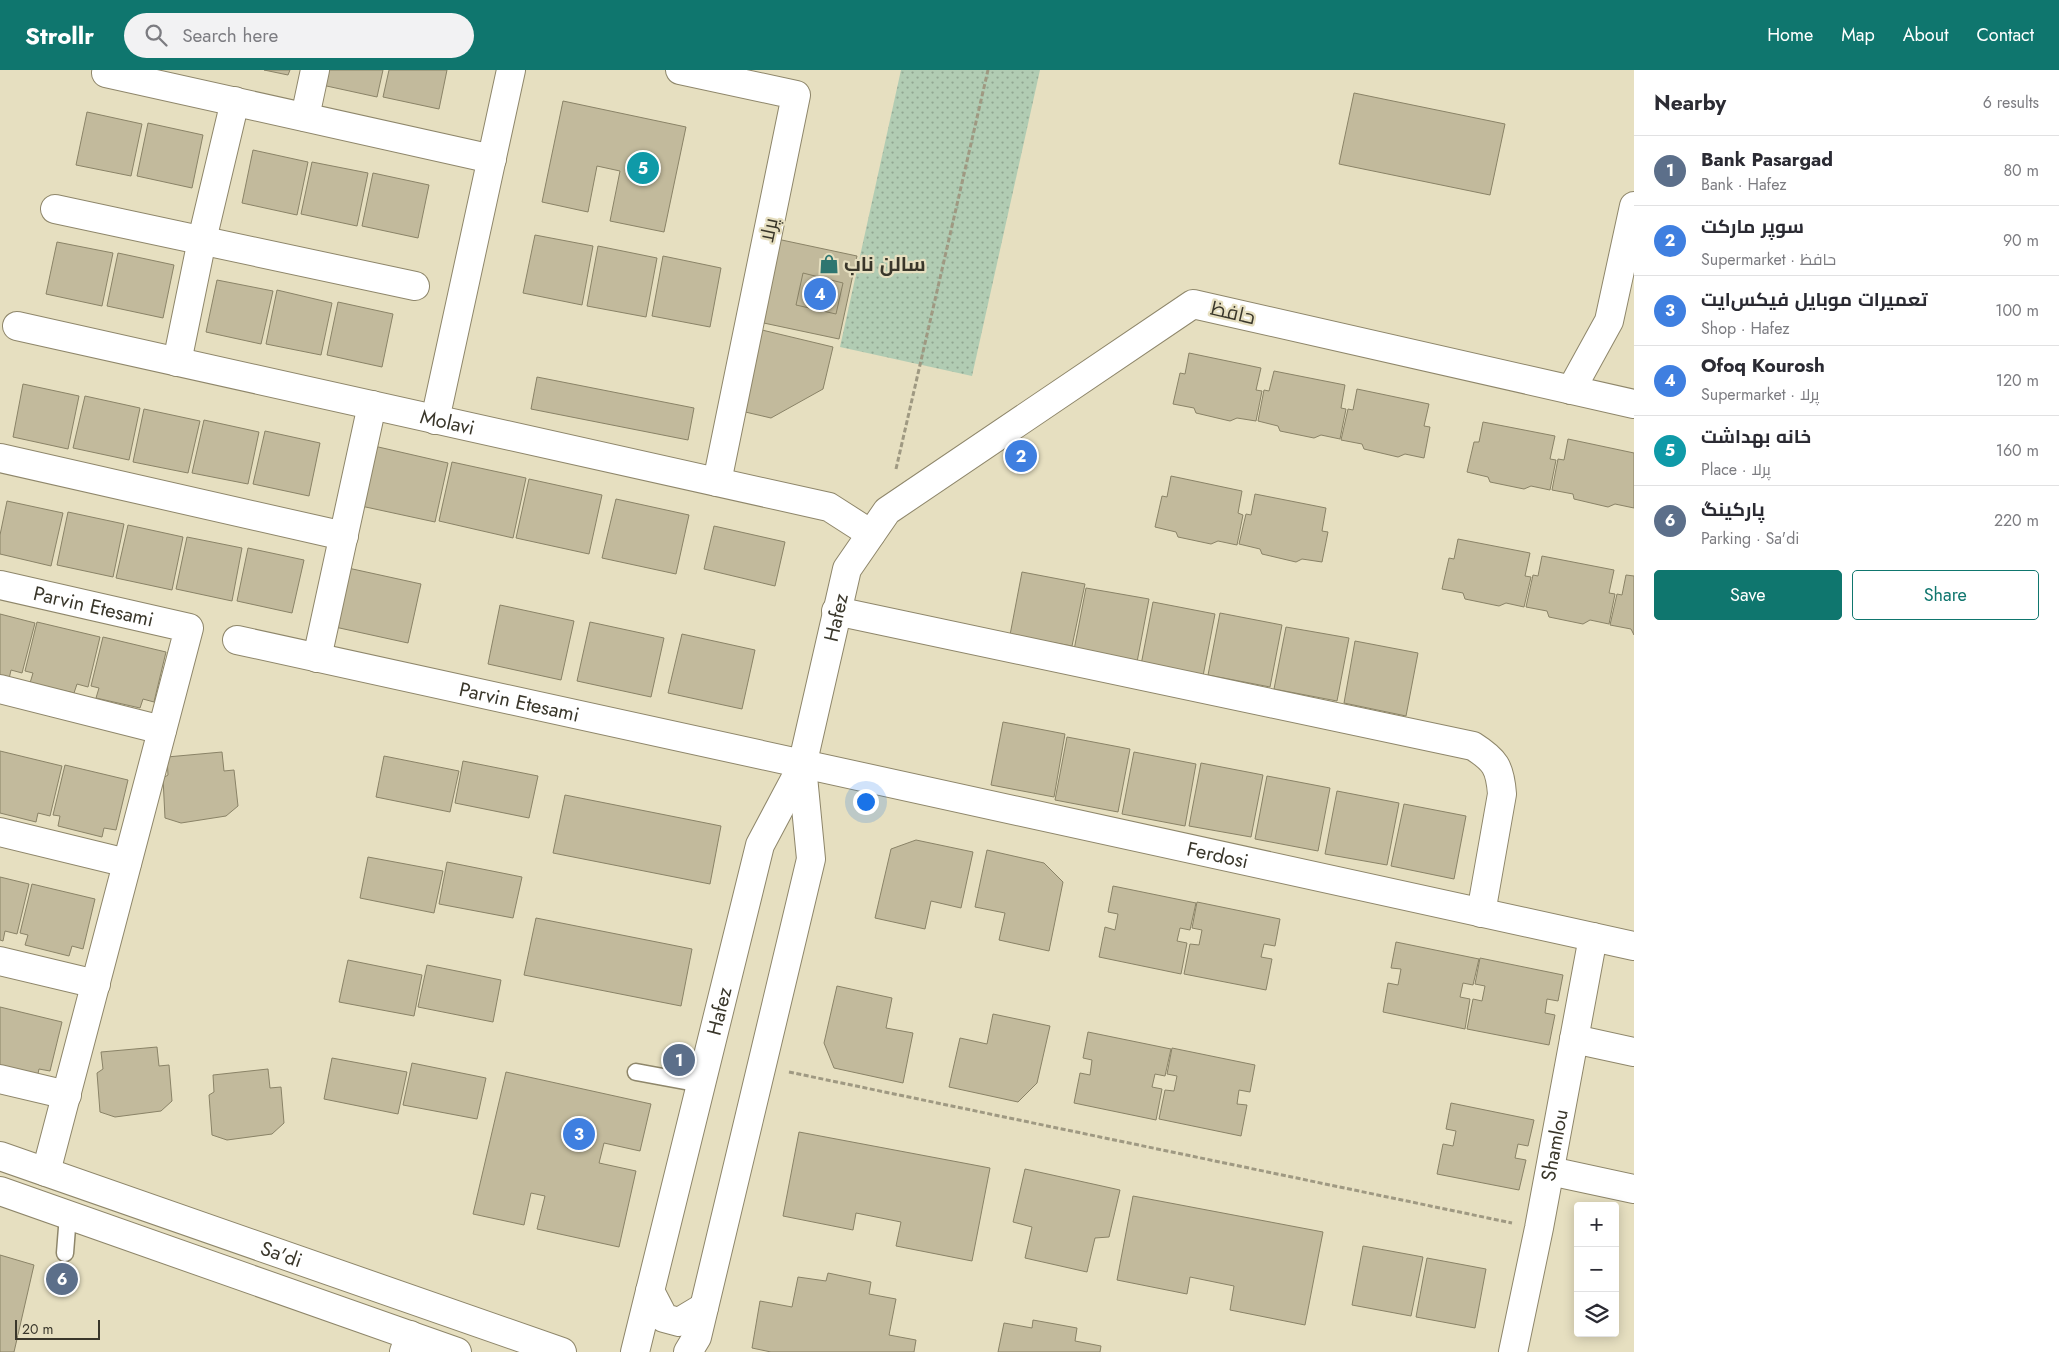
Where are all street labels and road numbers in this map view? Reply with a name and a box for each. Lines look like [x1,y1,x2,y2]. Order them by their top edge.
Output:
street label: پرلا [752,215,786,245]
street label: حافظ [1208,294,1258,332]
street label: Molavi [417,402,478,442]
street label: Parvin Etesami [31,579,157,634]
street label: Hafez [816,590,856,645]
street label: Parvin Etesami [456,675,582,729]
street label: Ferdosi [1184,834,1251,876]
street label: Hafez [699,984,739,1038]
street label: Shamlou [1533,1107,1575,1184]
street label: Sa'di [257,1233,306,1275]

